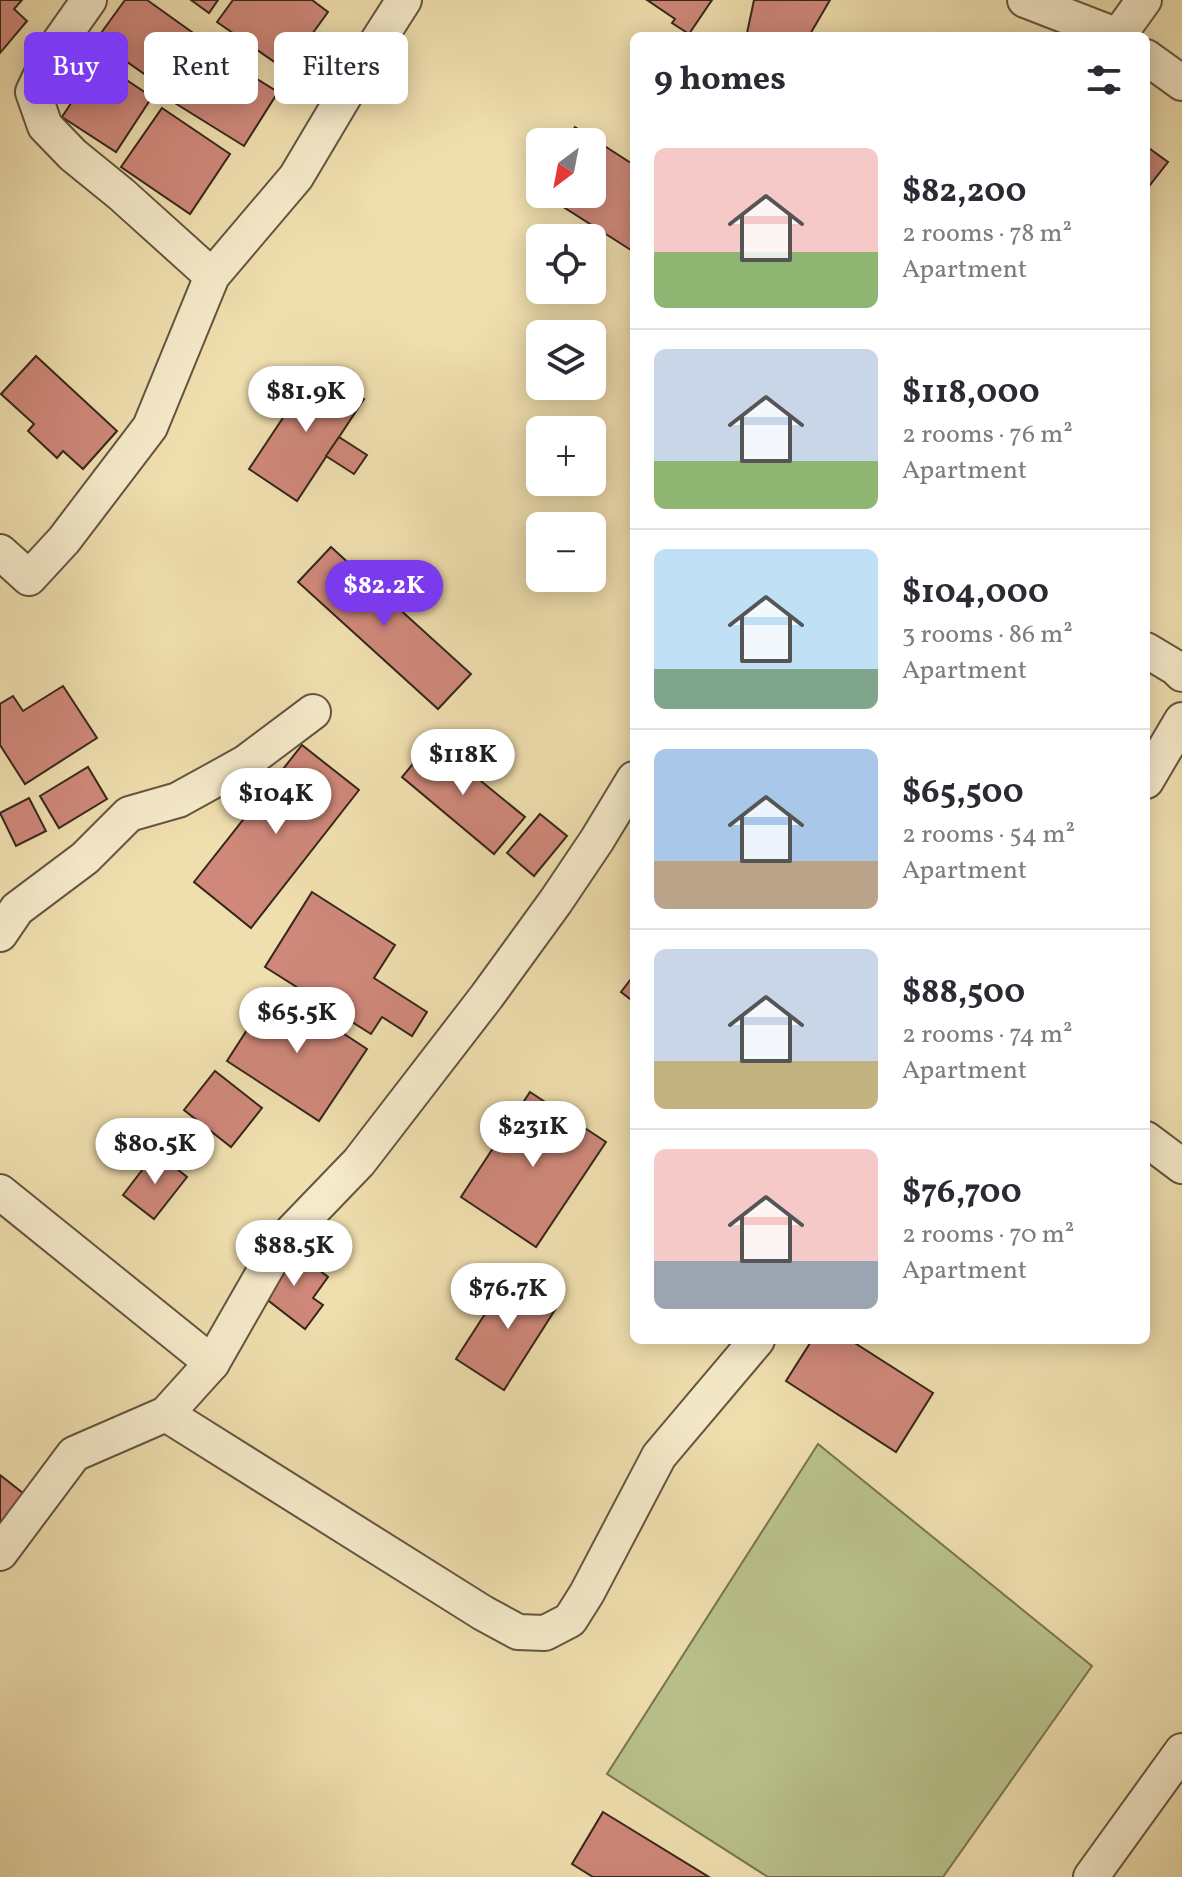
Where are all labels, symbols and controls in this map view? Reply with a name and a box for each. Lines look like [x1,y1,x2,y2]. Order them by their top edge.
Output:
chip: Buy [24,32,128,104]
chip: Rent [144,32,258,104]
chip: Filters [274,32,408,104]
text: 9 homes [654,57,786,104]
icon: filters [1082,58,1126,102]
north arrow [526,128,606,208]
map controls [526,128,606,592]
text: $82,200 [902,169,1026,216]
icon: home [718,180,814,276]
text: 2 rooms · 78 m² [902,216,1072,252]
button: locate [526,224,606,304]
text: Apartment [902,252,1027,288]
button: layers [526,320,606,400]
pin: $81.9K [241,366,371,434]
text: $118,000 [902,370,1040,417]
text: $81.9K [266,374,346,410]
icon: home [718,381,814,477]
button: + [526,416,606,496]
text: 2 rooms · 76 m² [902,417,1073,453]
text: Apartment [902,453,1027,489]
button: − [526,512,606,592]
pin: $82.2K [319,560,449,628]
text: $82.2K [343,568,425,604]
text: $104,000 [902,570,1049,617]
icon: home [718,581,814,677]
text: 3 rooms · 86 m² [902,617,1073,653]
text: Apartment [902,653,1027,689]
pin: $118K [407,729,519,797]
text: $118K [429,737,497,773]
pin: $104K [220,768,332,836]
text: $65,500 [902,770,1024,817]
text: $104K [238,776,314,812]
icon: home [718,781,814,877]
text: 2 rooms · 54 m² [902,817,1075,853]
text: Apartment [902,853,1027,889]
text: $88,500 [902,970,1025,1017]
icon: home [718,981,814,1077]
pin: $65.5K [232,987,362,1055]
text: $65.5K [257,995,337,1031]
text: 2 rooms · 74 m² [902,1017,1073,1053]
text: Apartment [902,1053,1027,1089]
pin: $231K [477,1101,589,1169]
text: $231K [498,1109,568,1145]
pin: $80.5K [90,1118,220,1186]
text: $80.5K [113,1126,197,1162]
text: $76,700 [902,1170,1022,1217]
icon: home [718,1181,814,1277]
text: 2 rooms · 70 m² [902,1217,1074,1253]
pin: $88.5K [229,1220,359,1288]
text: $88.5K [254,1228,334,1264]
text: Apartment [902,1253,1027,1289]
pin: $76.7K [443,1263,573,1331]
text: $76.7K [469,1271,547,1307]

